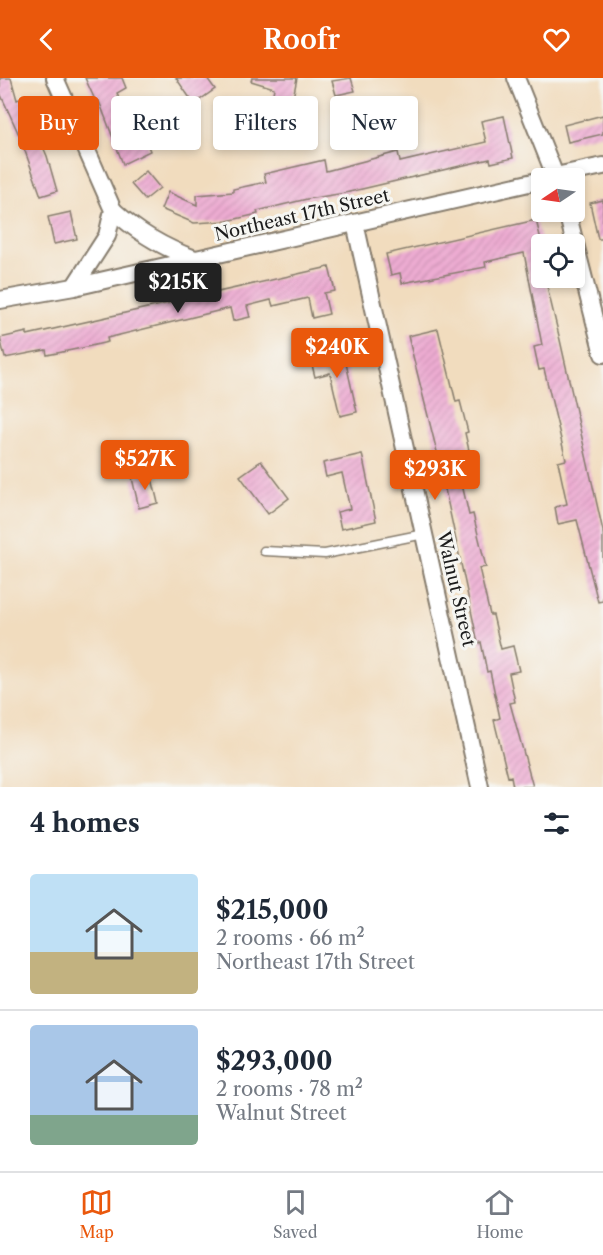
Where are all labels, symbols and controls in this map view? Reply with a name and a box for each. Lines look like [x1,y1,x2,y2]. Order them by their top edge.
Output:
icon: back [30,23,63,56]
text: Roofr [263,23,340,56]
icon: heart [540,23,573,56]
chip: Buy [18,96,99,150]
chip: Rent [111,96,201,150]
chip: Filters [213,96,318,150]
chip: New [330,96,418,150]
north arrow [531,168,585,222]
map controls [531,168,585,288]
street label: Northeast 17th Street [212,184,392,246]
button: locate [531,234,585,288]
pin: $215K [136,263,220,314]
text: $215K [149,270,208,294]
pin: $240K [295,328,379,379]
text: $240K [305,335,369,359]
pin: $527K [103,440,187,491]
text: $527K [115,447,175,471]
pin: $293K [393,450,477,501]
text: $293K [404,457,466,481]
street label: Walnut Street [432,528,480,649]
text: 4 homes [30,807,140,839]
icon: filters [540,807,573,840]
text: $215,000 [216,894,328,926]
icon: home [78,898,150,970]
text: 2 rooms · 66 m² [216,926,365,950]
text: Northeast 17th Street [216,950,415,974]
text: $293,000 [216,1045,333,1077]
icon: home [78,1049,150,1121]
text: 2 rooms · 78 m² [216,1077,363,1101]
text: Walnut Street [216,1101,347,1125]
tab: Map [80,1186,114,1242]
tab: Saved [273,1186,317,1242]
tab: Home [476,1186,523,1242]

